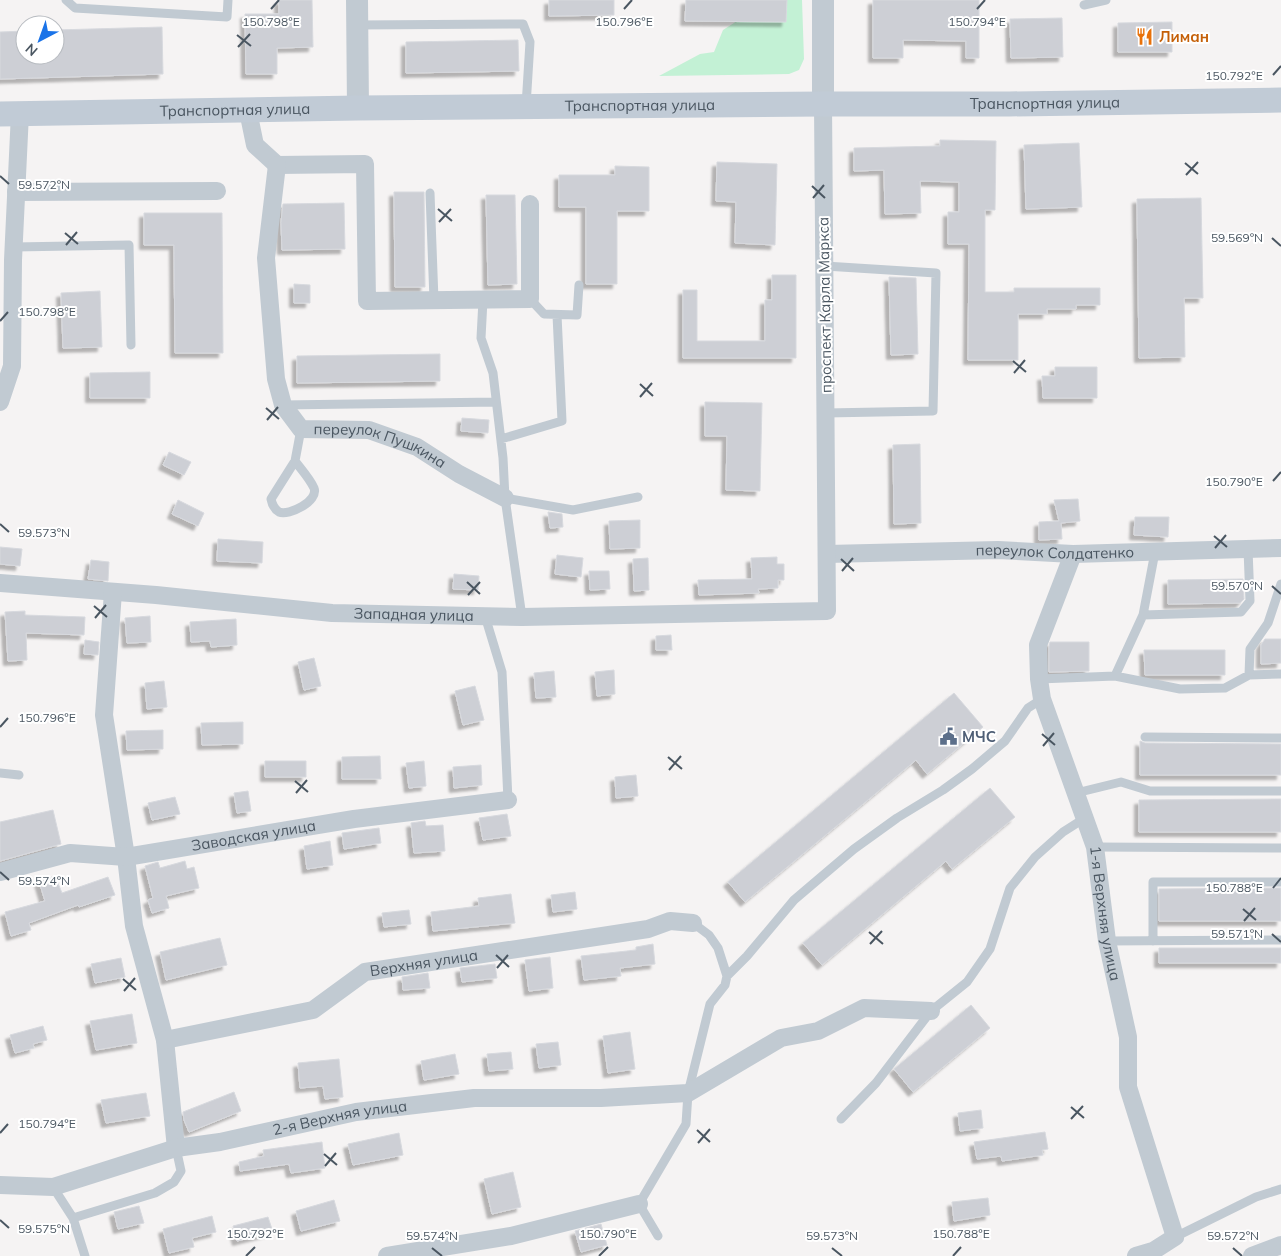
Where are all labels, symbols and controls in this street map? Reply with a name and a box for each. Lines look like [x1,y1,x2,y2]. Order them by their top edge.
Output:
text: 150.798°E [242,14,300,29]
text: 150.796°E [595,14,653,29]
text: 150.794°E [948,14,1006,29]
north arrow [15,15,65,65]
restaurant icon: Лиман [1135,27,1155,47]
place label: Лиман [1159,27,1209,46]
text: N [22,40,41,60]
text: 150.792°E [1205,68,1263,83]
street label: Транспортная улица [970,92,1120,113]
street label: Транспортная улица [565,95,715,115]
street label: Транспортная улица [160,99,310,120]
text: 59.572°N [18,177,70,192]
street label: проспект Карла Маркса [813,217,836,393]
text: 59.569°N [1211,230,1263,245]
text: 150.798°E [18,304,76,319]
street label: переулок Пушкина [313,419,450,472]
text: 150.790°E [1205,474,1263,489]
text: 59.573°N [18,525,70,540]
street label: переулок Солдатенко [975,540,1134,563]
text: 59.570°N [1211,578,1263,593]
street label: Западная улица [353,603,474,625]
text: 150.796°E [18,710,76,725]
public building icon: МЧС [938,727,958,747]
place label: МЧС [962,727,996,746]
street label: Заводская улица [190,816,317,855]
street label: 1-я Верхняя улица [1086,845,1125,983]
text: 59.574°N [18,873,70,888]
text: 150.788°E [1205,880,1263,895]
text: 59.571°N [1211,926,1263,941]
street label: Верхняя улица [369,945,479,980]
street label: 2-я Верхняя улица [271,1096,408,1139]
text: 150.794°E [18,1116,76,1131]
text: 59.575°N [18,1221,70,1236]
text: 150.792°E [226,1226,284,1241]
text: 150.790°E [579,1226,637,1241]
text: 150.788°E [932,1226,990,1241]
text: 59.574°N [406,1228,458,1243]
text: 59.573°N [806,1228,858,1243]
text: 59.572°N [1207,1228,1259,1243]

